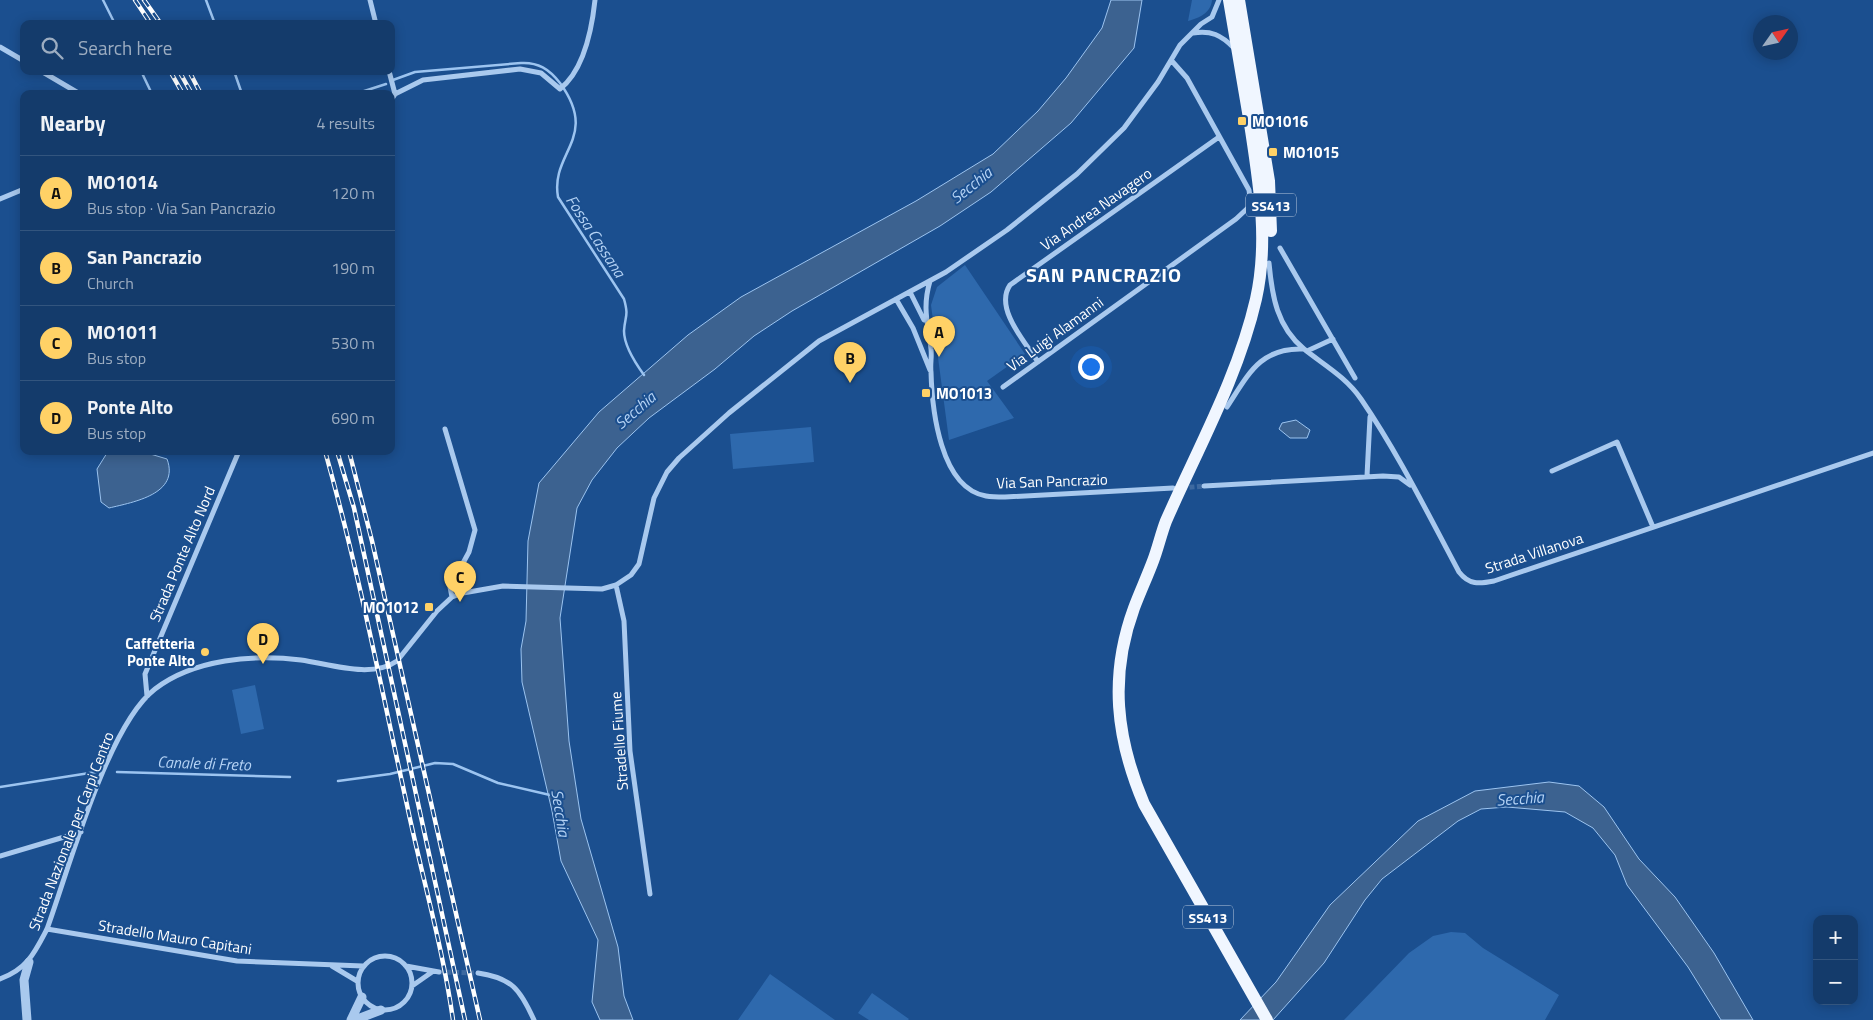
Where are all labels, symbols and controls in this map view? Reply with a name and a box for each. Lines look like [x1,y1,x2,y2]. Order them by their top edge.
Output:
north arrow [1753,15,1798,60]
search box [20,20,395,75]
text: Search here [78,33,172,62]
icon: search [38,34,66,62]
text: Nearby [40,107,105,139]
place label: MO1016 [1252,110,1308,133]
text: 4 results [316,111,375,135]
marker: MO1016 [1236,115,1248,127]
place label: MO1015 [1283,141,1339,164]
marker: MO1015 [1267,146,1279,158]
water label: Secchia [945,160,998,209]
street label: Via Andrea Navagero [1035,162,1157,256]
text: MO1014 [87,167,158,196]
text: A [51,181,61,205]
text: 120 m [331,181,375,205]
water label: Fossa Cassana [560,190,632,283]
road number: SS413 [1246,194,1296,216]
text: Bus stop · Via San Pancrazio [87,196,276,220]
text: San Pancrazio [87,242,202,271]
text: B [51,256,61,280]
text: 190 m [331,256,375,280]
district label: SAN PANCRAZIO [1026,259,1182,290]
text: Church [87,271,134,295]
street label: Via Luigi Alamanni [1002,291,1108,377]
pin: A [923,316,955,357]
text: MO1011 [87,317,158,346]
text: C [52,331,60,355]
text: 530 m [331,331,375,355]
pin: B [834,342,866,383]
text: Bus stop [87,346,146,370]
your location [1078,354,1104,380]
place label: MO1013 [936,382,992,405]
water label: Secchia [609,385,662,435]
marker: MO1013 [920,387,932,399]
text: Ponte Alto [87,392,173,421]
text: D [51,406,61,430]
text: 690 m [331,406,375,430]
text: Bus stop [87,421,146,445]
street label: Via San Pancrazio [996,468,1108,494]
street label: Strada Ponte Alto Nord [143,483,221,625]
street label: Strada Villanova [1482,526,1586,580]
pin: C [444,561,476,602]
place label: MO1012 [363,596,419,619]
marker: MO1012 [423,601,435,613]
pin: D [247,623,279,664]
place label: Caffetteria Ponte Alto [125,632,195,672]
marker: Caffetteria Ponte Alto [199,646,211,658]
street label: Stradello Fiume [604,691,634,791]
street label: Strada Nazionale per Carpi Centro [22,728,120,934]
water label: Canale di Freto [157,749,252,777]
water label: Secchia [1495,784,1546,812]
water label: Secchia [545,788,577,839]
road number: SS413 [1183,906,1233,929]
street label: Stradello Mauro Capitani [97,914,253,960]
map controls [1813,915,1858,1005]
button: + [1813,915,1858,960]
button: − [1813,960,1858,1005]

